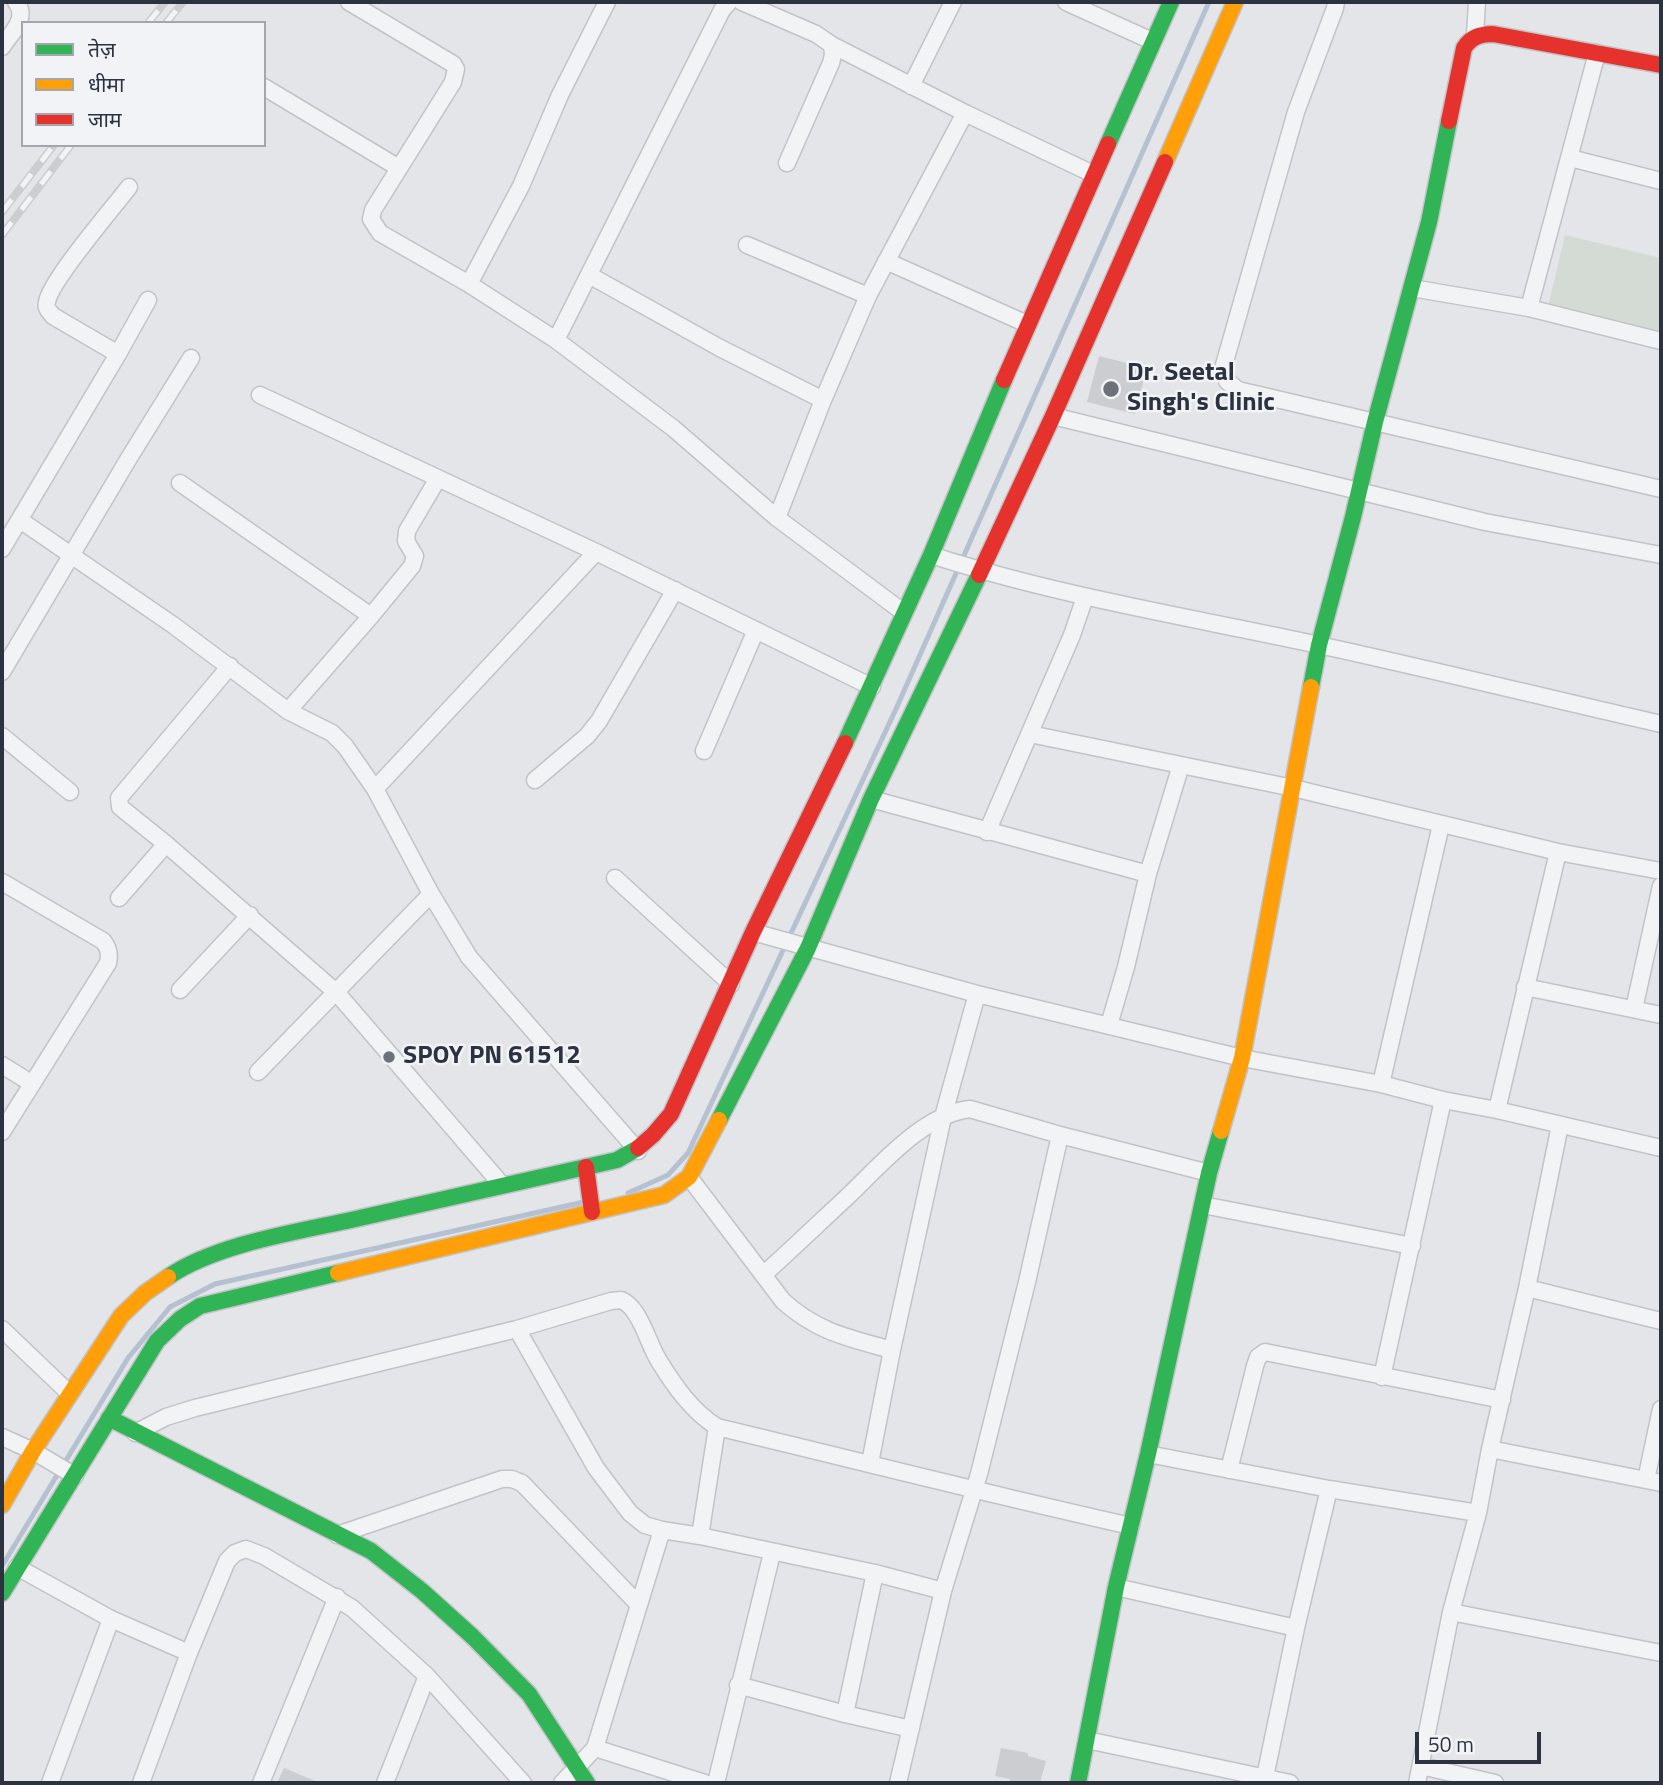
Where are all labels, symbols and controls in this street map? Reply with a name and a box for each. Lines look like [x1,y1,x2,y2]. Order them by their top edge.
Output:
legend [21,21,266,147]
text: तेज़ [88,33,116,65]
text: धीमा [88,68,124,100]
text: जाम [88,103,122,135]
place label: Dr. Seetal Singh's Clinic [1127,358,1275,420]
marker: Dr. Seetal Singh's Clinic [1101,379,1121,399]
place label: SPOY PN 61512 [403,1041,581,1073]
marker: SPOY PN 61512 [381,1049,397,1065]
scale bar [1418,1718,1544,1762]
text: 50 m [1428,1728,1474,1760]

